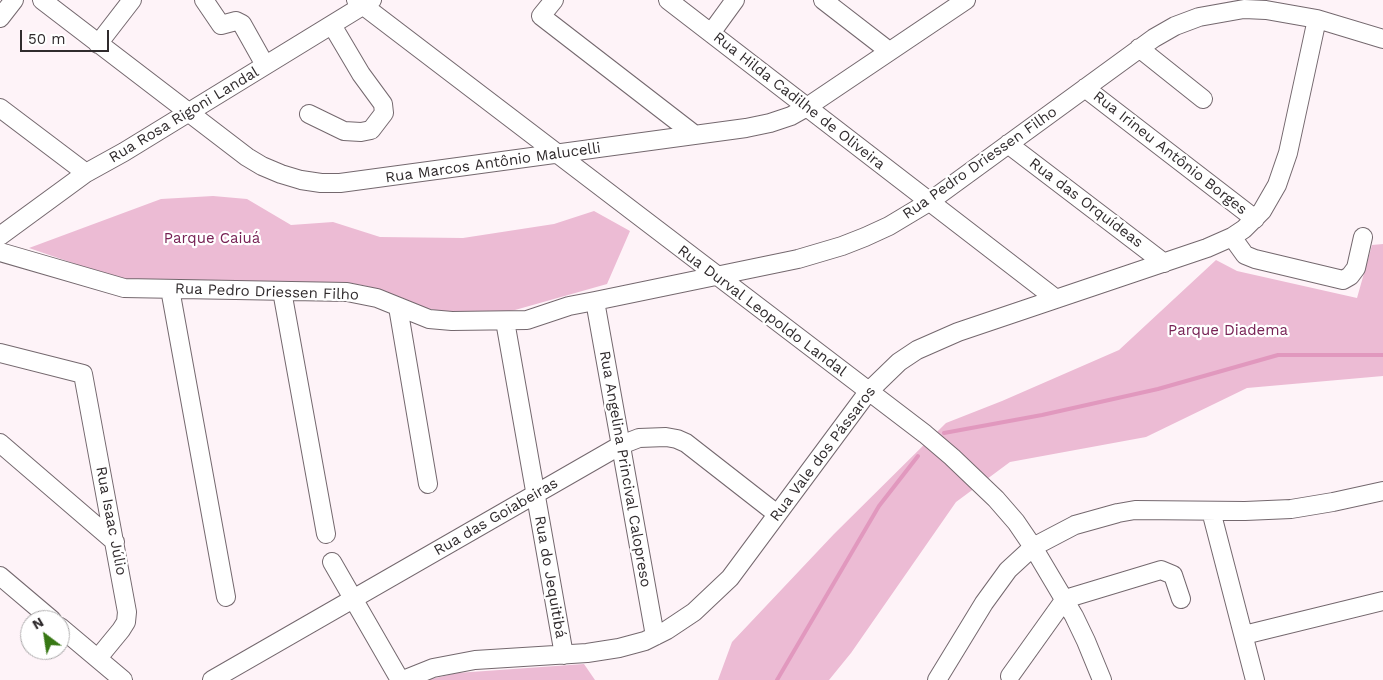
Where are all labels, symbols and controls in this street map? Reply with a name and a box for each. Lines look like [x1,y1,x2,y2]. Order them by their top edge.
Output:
scale bar [22,20,111,52]
street label: Rua Hilda Cadilhe de Oliveira [710,28,888,174]
text: 50 m [28,30,65,48]
street label: Rua Rosa Rigoni Landal [106,63,262,167]
street label: Rua Irineu Antônio Borges [1089,87,1251,219]
street label: Rua Pedro Driessen Filho [899,103,1061,223]
street label: Rua Marcos Antônio Malucelli [384,139,602,187]
street label: Rua das Orquídeas [1026,154,1146,252]
park label: Parque Caiuá [164,230,260,248]
street label: Rua Durval Leopoldo Landal [674,242,850,380]
street label: Rua Pedro Driessen Filho [175,280,359,304]
park label: Parque Diadema [1168,322,1288,340]
street label: Rua Angelina Princival Calopreso [595,349,655,589]
street label: Rua Vale dos Pássaros [766,383,880,525]
street label: Rua Isaac Júlio [92,465,130,577]
street label: Rua das Goiabeiras [431,474,561,560]
street label: Rua do Jequitibá [530,514,570,640]
north arrow [20,610,70,660]
text: N [29,613,46,633]

